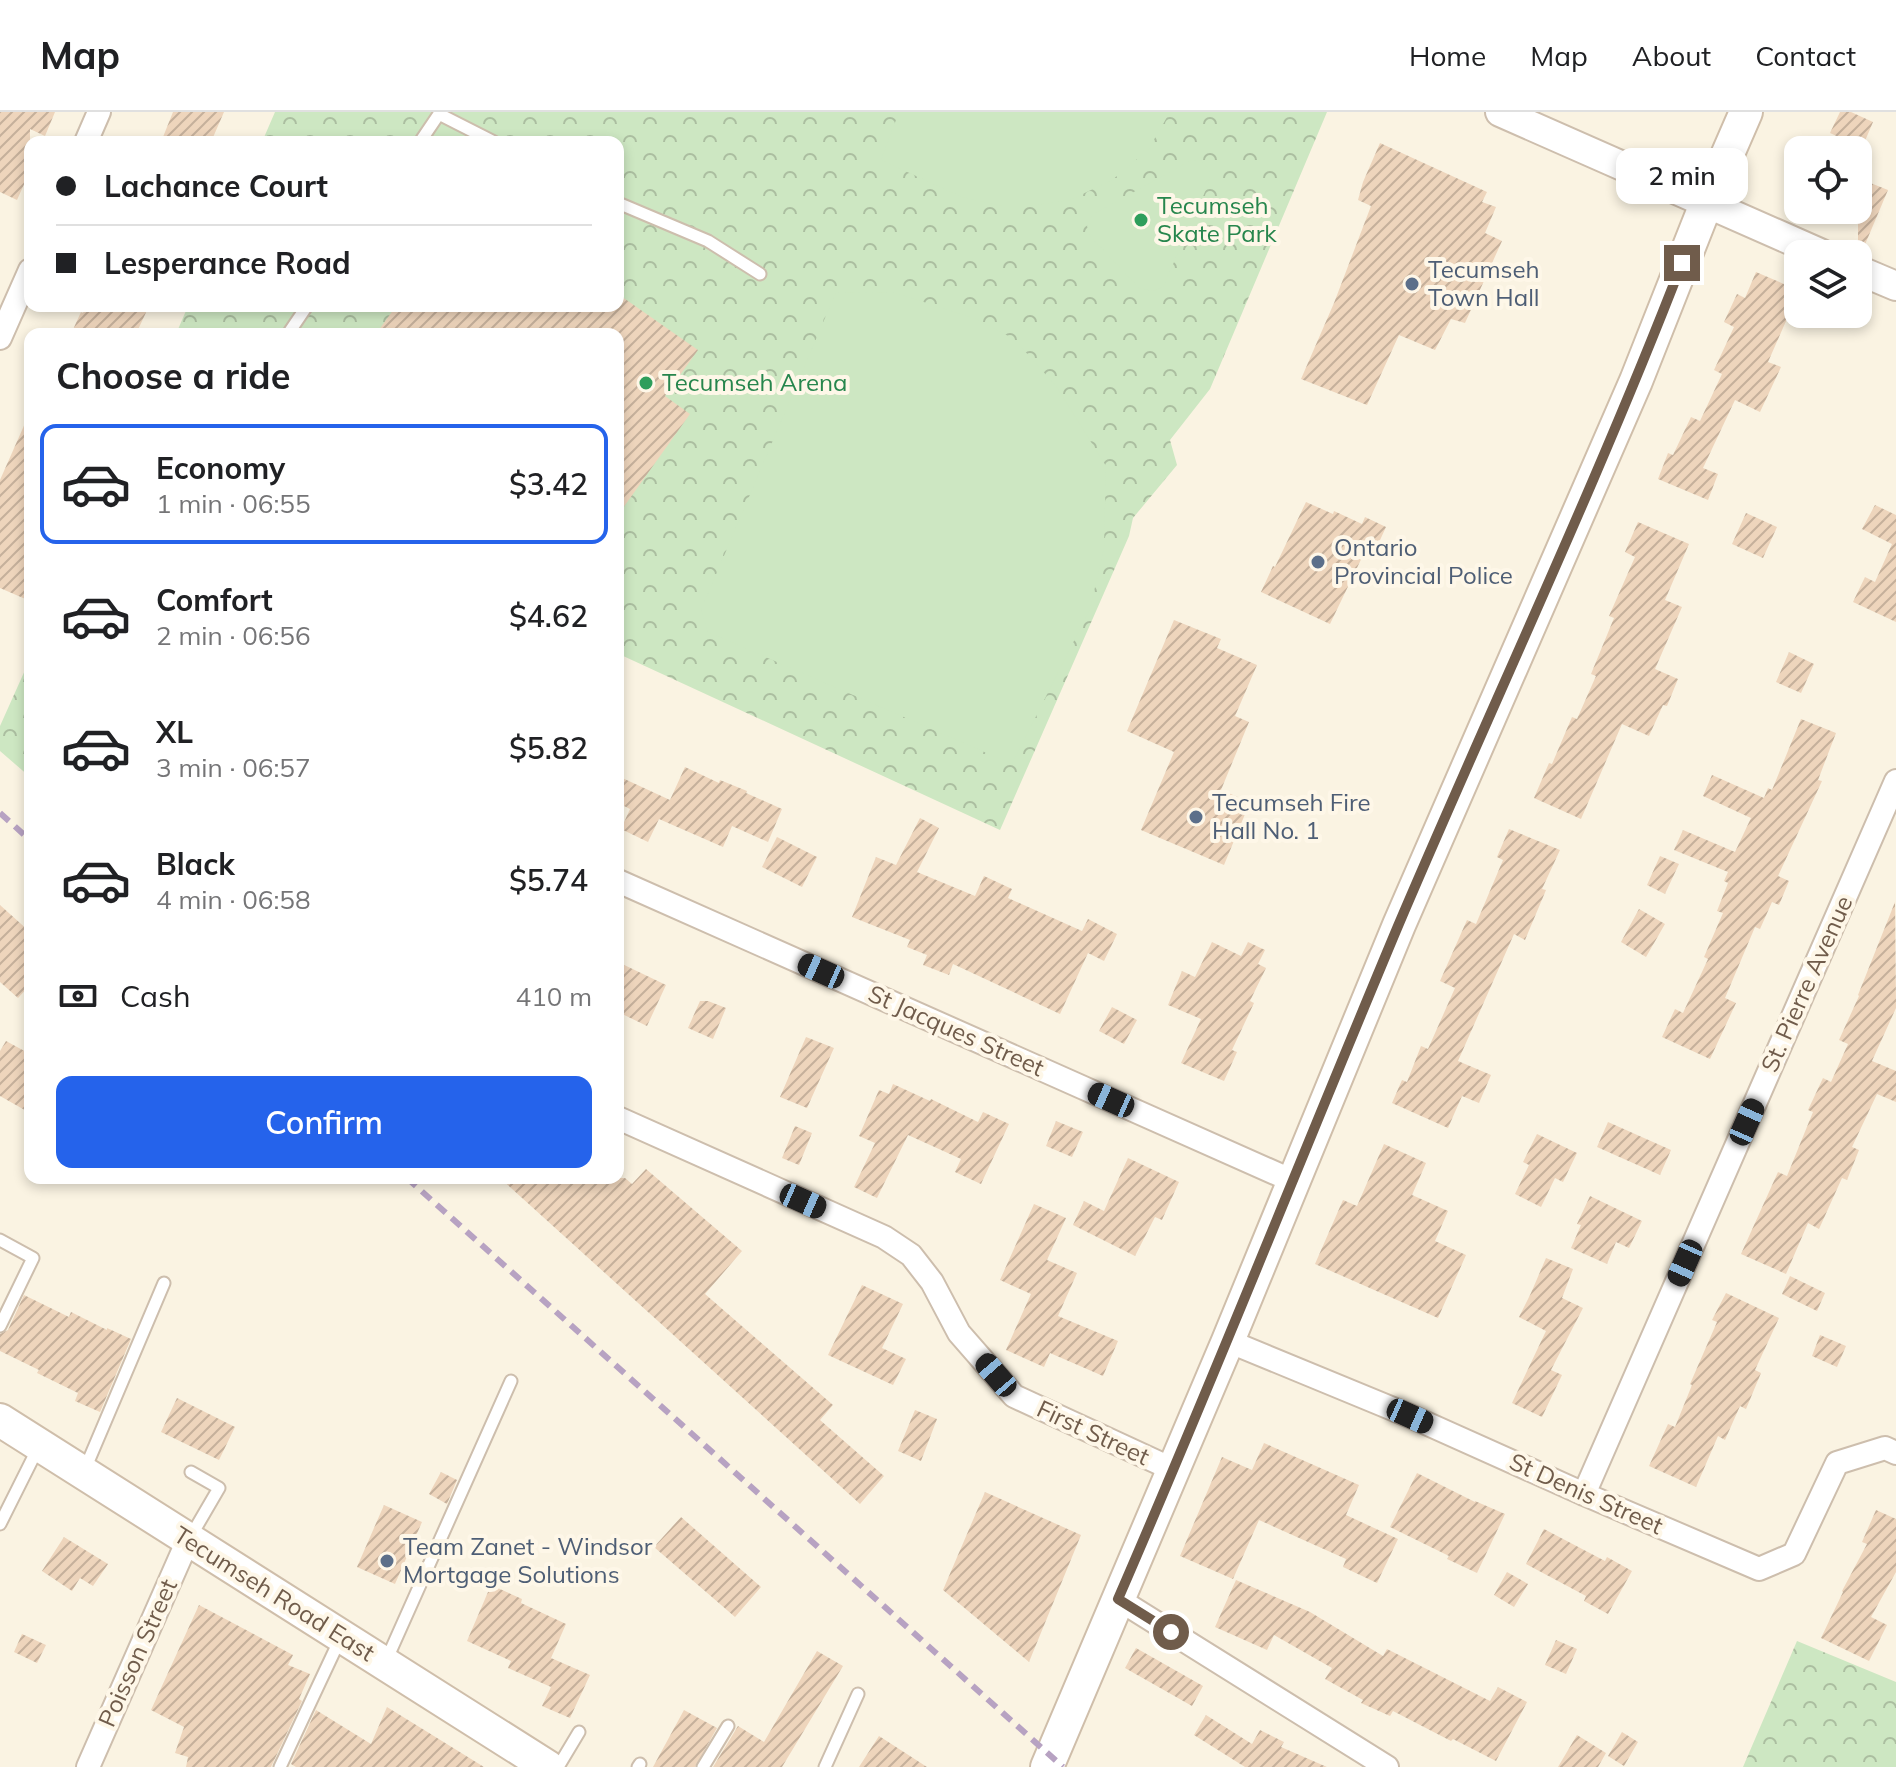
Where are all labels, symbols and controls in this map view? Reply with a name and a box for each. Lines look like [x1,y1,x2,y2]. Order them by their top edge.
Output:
text: Map [40,31,120,79]
text: Home [1409,38,1486,73]
text: Map [1530,38,1588,73]
text: About [1632,38,1711,73]
text: Contact [1755,38,1856,73]
map controls [1784,136,1872,328]
button: locate [1784,136,1872,224]
callout: 2 min [1616,147,1748,203]
text: 2 min [1648,159,1716,192]
text: Lachance Court [104,167,328,205]
place label: Tecumseh Skate Park [1157,190,1277,248]
marker: Tecumseh Skate Park [1132,211,1150,229]
button: layers [1784,240,1872,328]
text: Lesperance Road [104,244,351,282]
route end [1664,245,1700,281]
place label: Tecumseh Town Hall [1428,254,1540,312]
marker: Tecumseh Town Hall [1403,275,1421,293]
text: Choose a ride [56,353,290,398]
place label: Tecumseh Arena [662,367,848,397]
marker: Tecumseh Arena [637,374,655,392]
icon: car [60,448,132,520]
text: Economy [156,449,285,487]
text: $3.42 [509,465,588,503]
text: 1 min · 06:55 [156,487,311,520]
place label: Ontario Provincial Police [1334,532,1513,590]
marker: Ontario Provincial Police [1309,553,1327,571]
icon: car [60,580,132,652]
text: Comfort [156,581,273,619]
text: $4.62 [509,597,588,635]
text: 2 min · 06:56 [156,619,311,652]
icon: car [60,712,132,784]
text: XL [156,713,193,751]
text: $5.82 [509,729,588,767]
text: 3 min · 06:57 [156,751,311,784]
place label: Tecumseh Fire Hall No. 1 [1212,787,1371,845]
marker: Tecumseh Fire Hall No. 1 [1187,808,1205,826]
icon: car [60,844,132,916]
text: Black [156,845,235,883]
text: $5.74 [509,861,588,899]
text: 4 min · 06:58 [156,883,311,916]
street label: St. Pierre Avenue [1754,891,1858,1076]
car [794,950,848,992]
icon: cash [56,974,100,1018]
text: Cash [120,977,191,1015]
street label: St Jacques Street [864,978,1049,1082]
text: 410 m [516,980,592,1013]
button: Confirm [56,1076,592,1168]
car [1084,1079,1138,1121]
car [1726,1095,1768,1149]
car [776,1180,830,1222]
car [1664,1236,1706,1290]
car [971,1349,1021,1401]
street label: First Street [1032,1393,1154,1471]
car [1383,1395,1437,1437]
street label: St Denis Street [1505,1446,1668,1540]
street label: Tecumseh Road East [168,1519,381,1667]
place label: Team Zanet - Windsor Mortgage Solutions [403,1531,653,1589]
marker: Team Zanet - Windsor Mortgage Solutions [378,1552,396,1570]
street label: Poisson Street [91,1574,183,1731]
route start [1153,1614,1189,1650]

